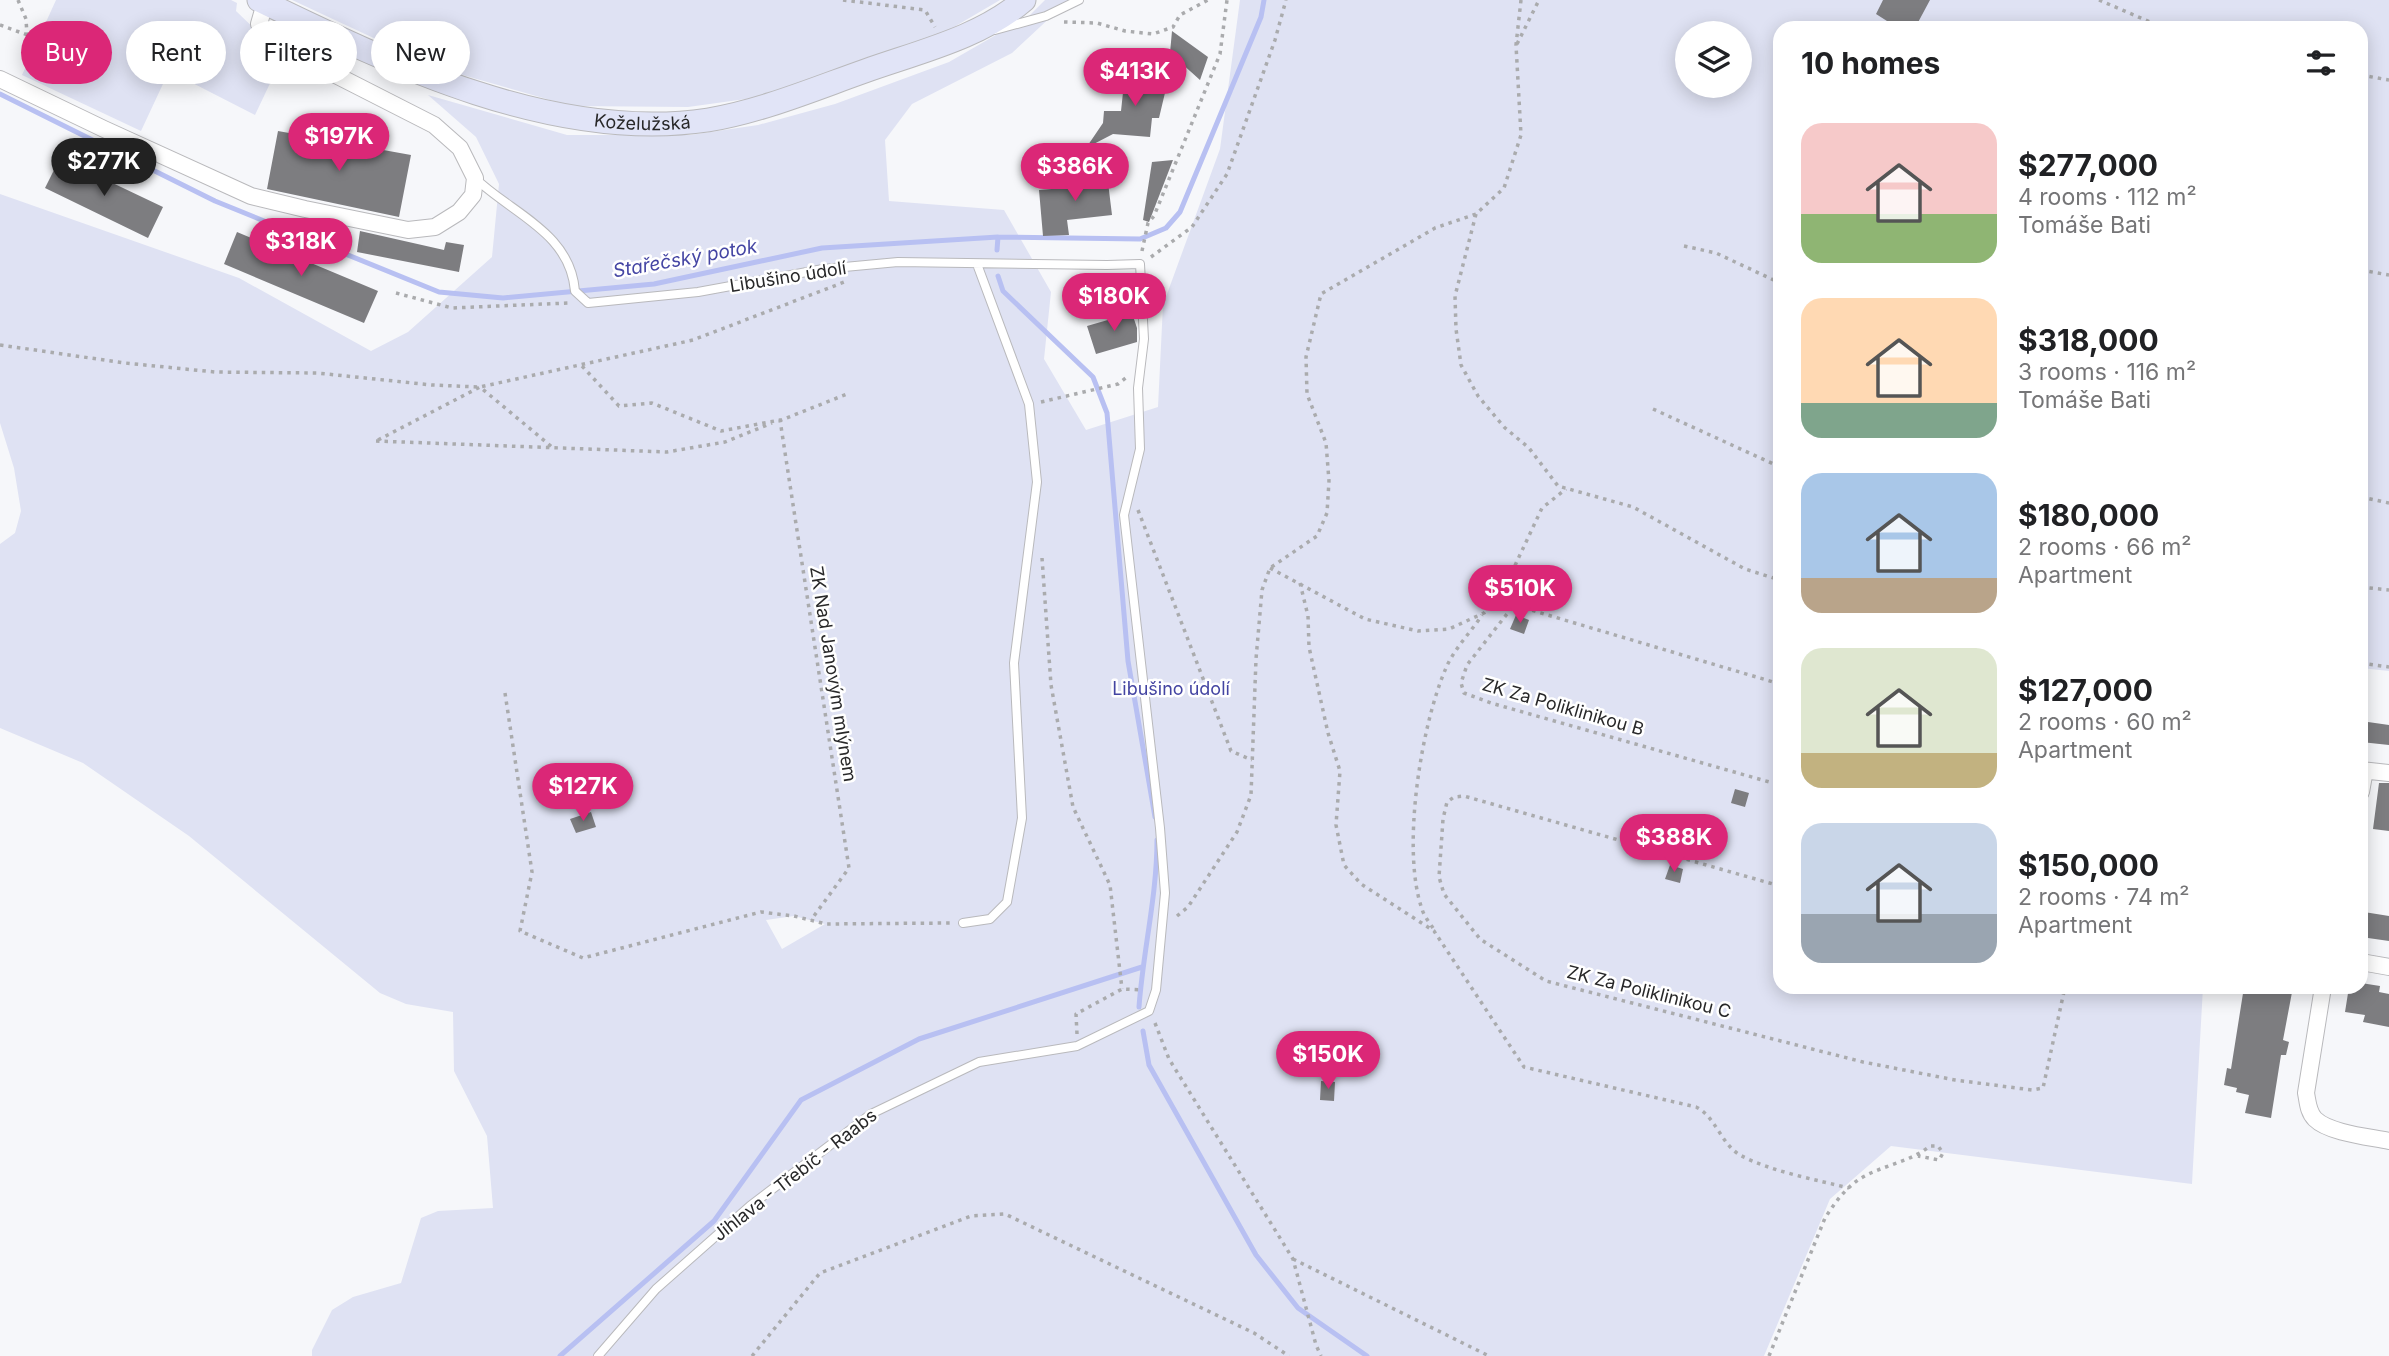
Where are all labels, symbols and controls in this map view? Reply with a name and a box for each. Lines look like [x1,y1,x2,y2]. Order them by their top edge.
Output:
chip: Buy [21,21,112,84]
chip: Rent [126,21,226,84]
chip: Filters [240,21,357,84]
chip: New [371,21,470,84]
map controls [1675,21,1752,98]
button: layers [1675,21,1752,98]
icon: filters [2302,44,2340,82]
text: 10 homes [1801,45,1940,81]
pin: $413K [1086,48,1184,108]
text: $413K [1099,57,1171,85]
street label: Koželužská [593,109,691,134]
pin: $197K [290,114,388,173]
text: $197K [304,122,374,150]
pin: $277K [55,138,153,198]
pin: $386K [1026,144,1124,203]
text: $277K [67,147,141,175]
text: $277,000 [2018,147,2158,183]
icon: home [1857,151,1941,235]
text: $386K [1037,152,1113,180]
text: 4 rooms · 112 m² [2018,183,2197,211]
text: Tomáše Bati [2018,211,2151,239]
pin: $318K [252,218,350,278]
text: $318K [265,227,337,255]
water label: Stařečský potok [611,234,759,282]
street label: Libušino údolí [728,257,848,296]
pin: $180K [1065,274,1163,333]
text: $180K [1078,282,1150,310]
text: $318,000 [2018,322,2159,358]
icon: home [1857,326,1941,410]
text: 3 rooms · 116 m² [2018,358,2196,386]
text: Tomáše Bati [2018,386,2151,414]
text: $180,000 [2018,497,2159,533]
icon: home [1857,501,1941,585]
text: 2 rooms · 66 m² [2018,533,2192,561]
text: Apartment [2018,561,2132,589]
street label: ZK Nad Janovým mlýnem [806,565,861,783]
pin: $510K [1471,566,1569,625]
text: $510K [1484,574,1556,602]
text: $127,000 [2018,672,2153,708]
street label: ZK Za Poliklinikou B [1480,673,1646,740]
icon: home [1857,676,1941,760]
park label: Libušino údolí [1112,678,1231,699]
text: 2 rooms · 60 m² [2018,708,2192,736]
text: Apartment [2018,736,2132,764]
pin: $127K [534,764,632,823]
text: $127K [548,772,618,800]
pin: $388K [1625,814,1723,874]
text: $388K [1636,823,1712,851]
text: $150,000 [2018,847,2159,883]
icon: home [1857,851,1941,935]
text: 2 rooms · 74 m² [2018,883,2190,911]
text: Apartment [2018,911,2132,939]
street label: ZK Za Poliklinikou C [1565,961,1733,1022]
pin: $150K [1279,1032,1377,1091]
text: $150K [1292,1040,1364,1068]
street label: Jihlava - Třebíč - Raabs [709,1104,881,1245]

